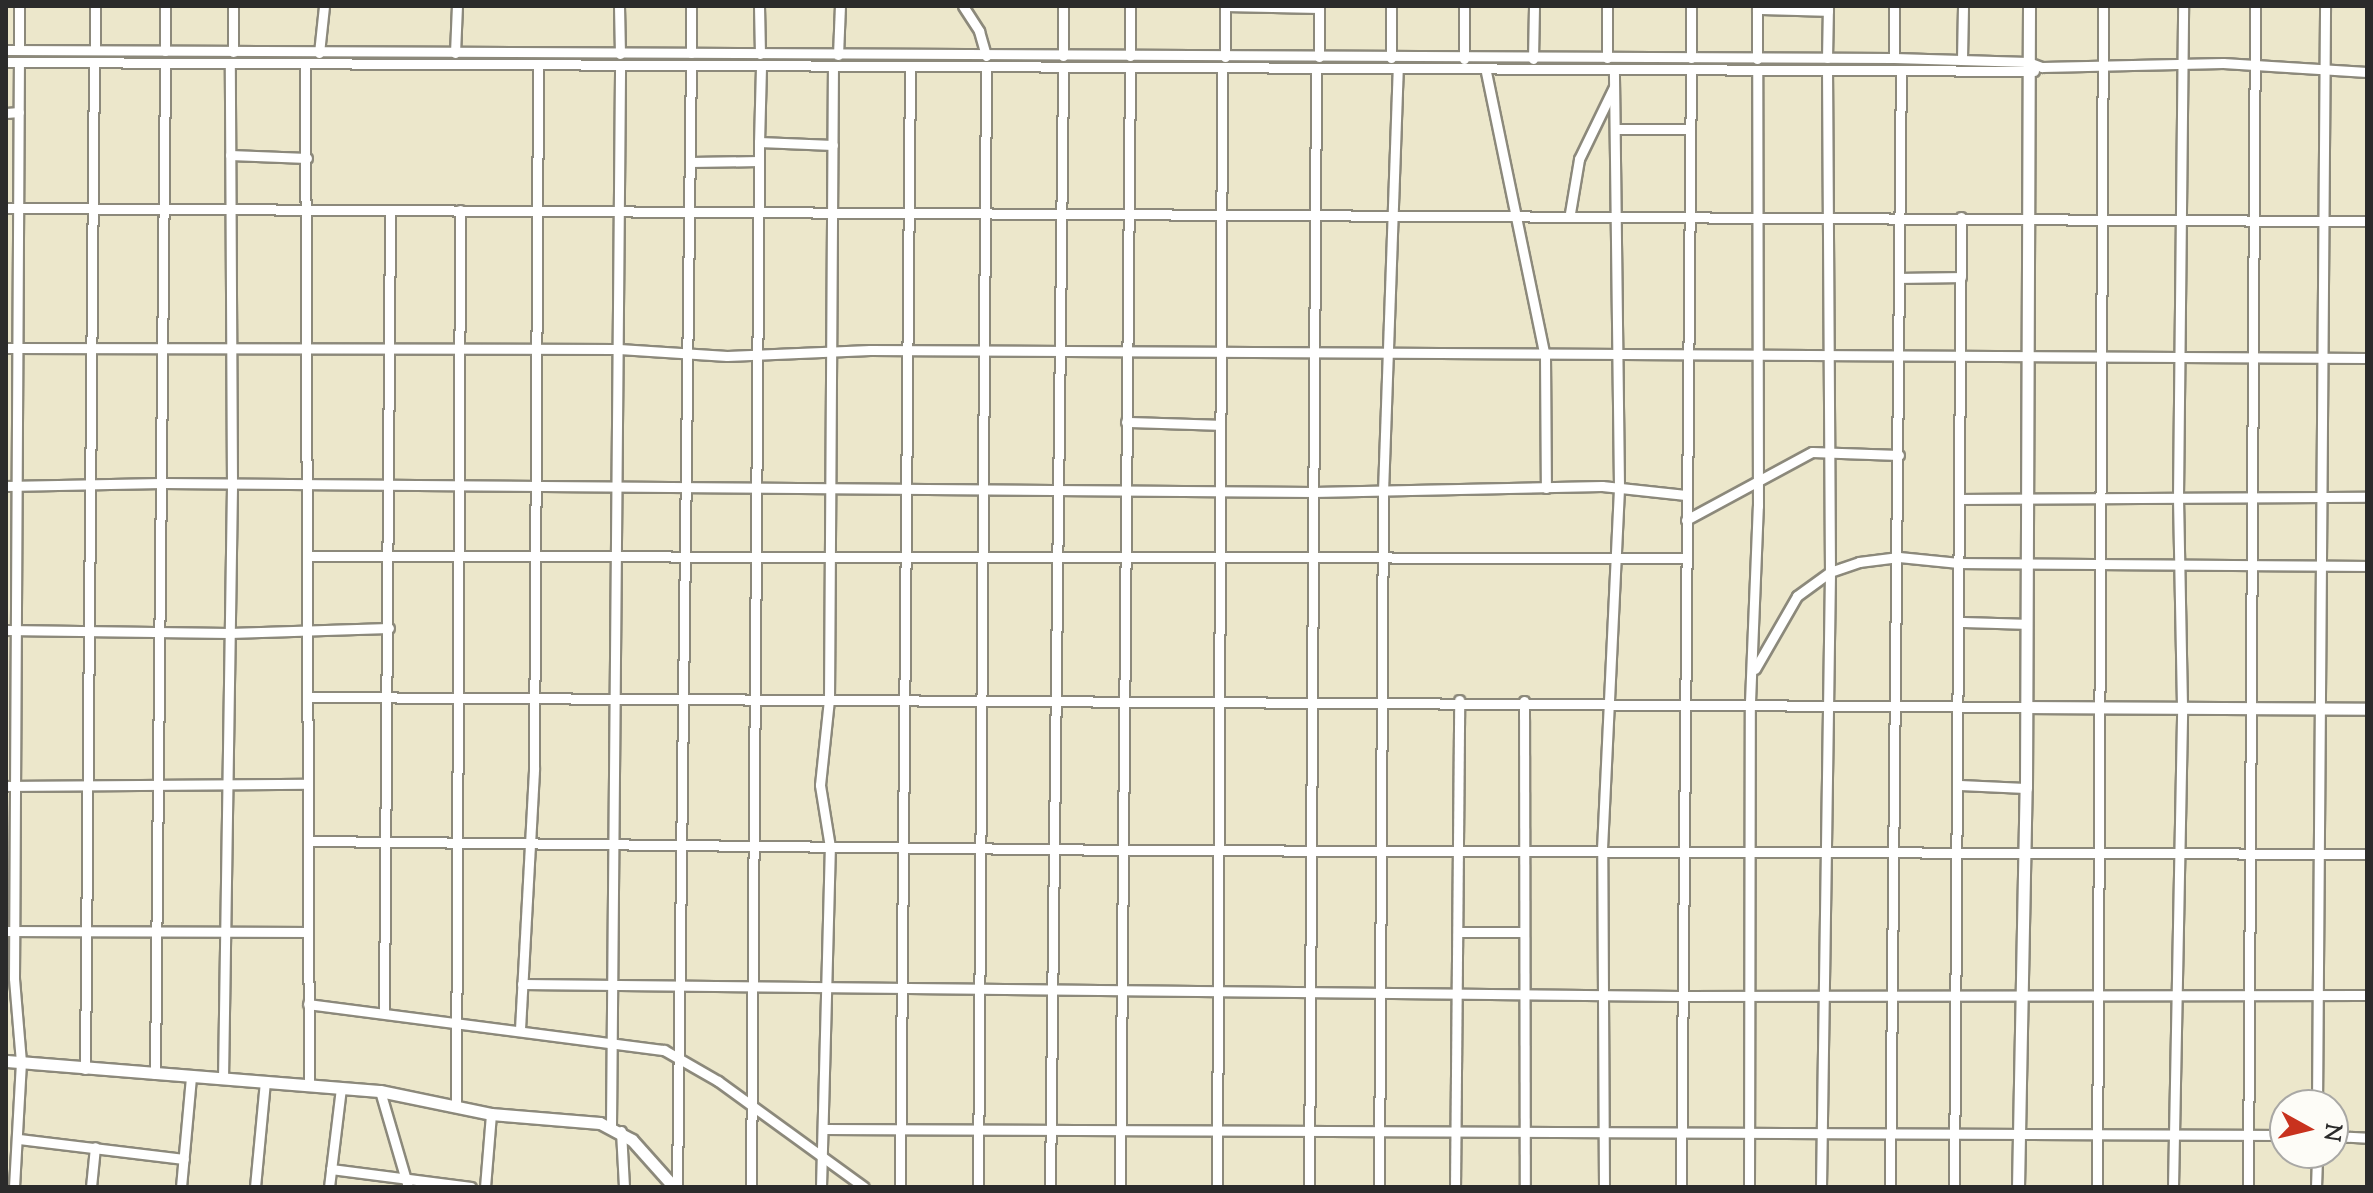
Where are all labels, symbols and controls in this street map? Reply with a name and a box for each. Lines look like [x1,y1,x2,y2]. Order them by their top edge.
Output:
north arrow [2269,1089,2349,1169]
text: N [2314,1121,2348,1143]

